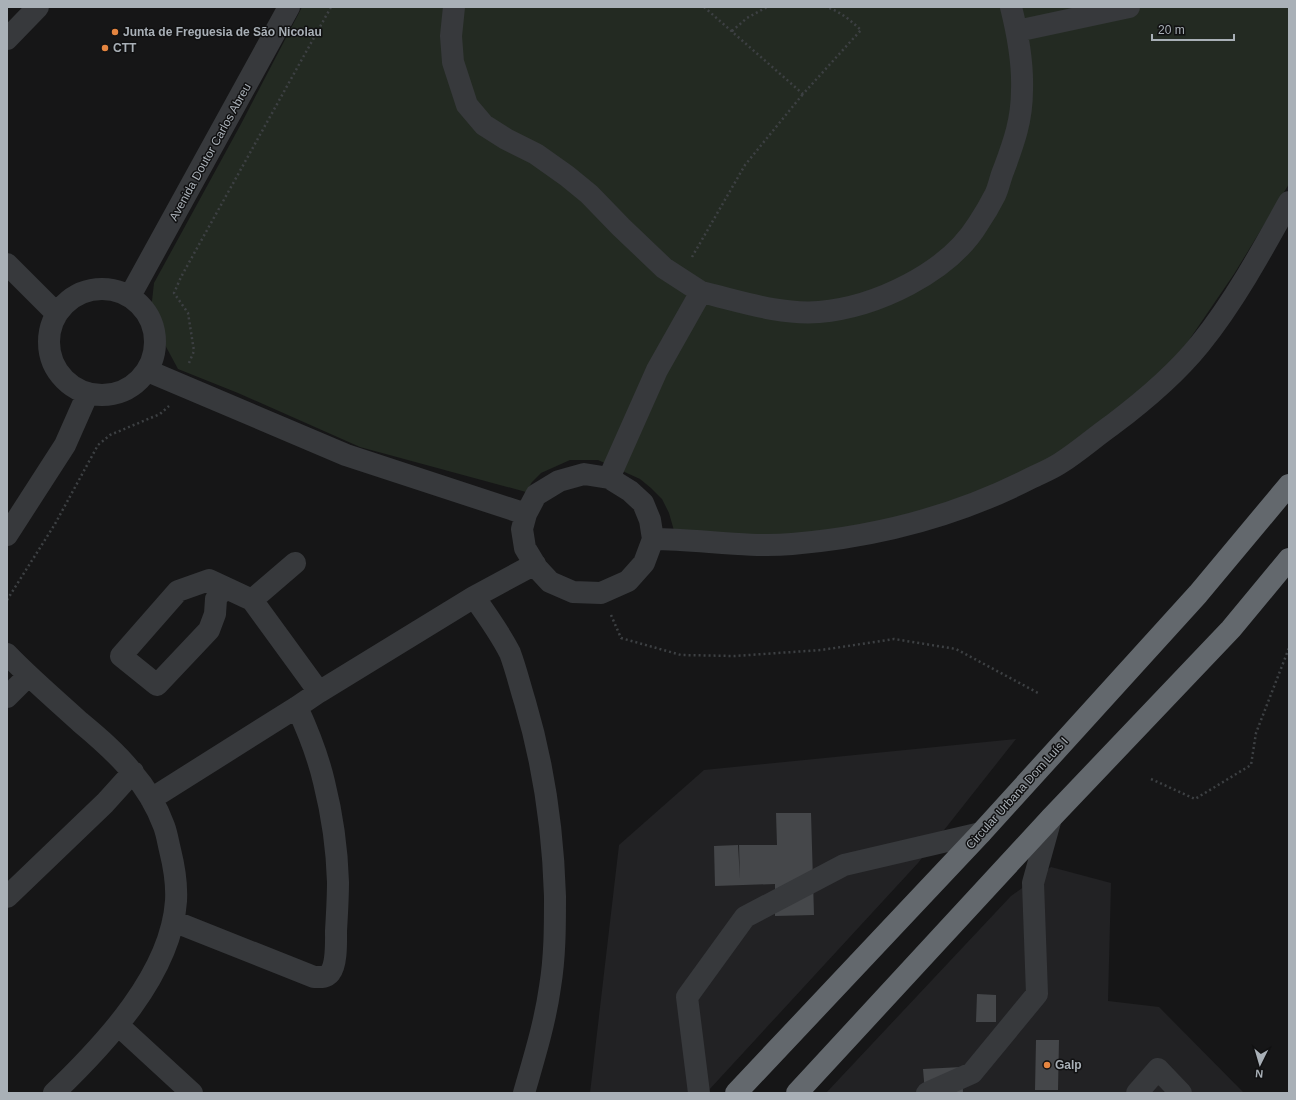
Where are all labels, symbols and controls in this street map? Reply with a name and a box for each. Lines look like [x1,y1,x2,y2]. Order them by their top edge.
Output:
scale bar [1152,16,1234,42]
text: 20 m [1158,23,1185,37]
place label: Junta de Freguesia de São Nicolau [123,25,322,39]
marker: Junta de Freguesia de São Nicolau [110,27,120,37]
place label: CTT [113,41,137,55]
marker: CTT [100,43,110,53]
street label: Avenida Doutor Carlos Abreu [166,81,254,223]
street label: Circular Urbana Dom Luís I [963,734,1071,852]
north arrow [1240,1044,1280,1084]
place label: Galp [1055,1058,1082,1072]
marker: Galp [1042,1060,1052,1070]
text: N [1255,1068,1264,1080]

